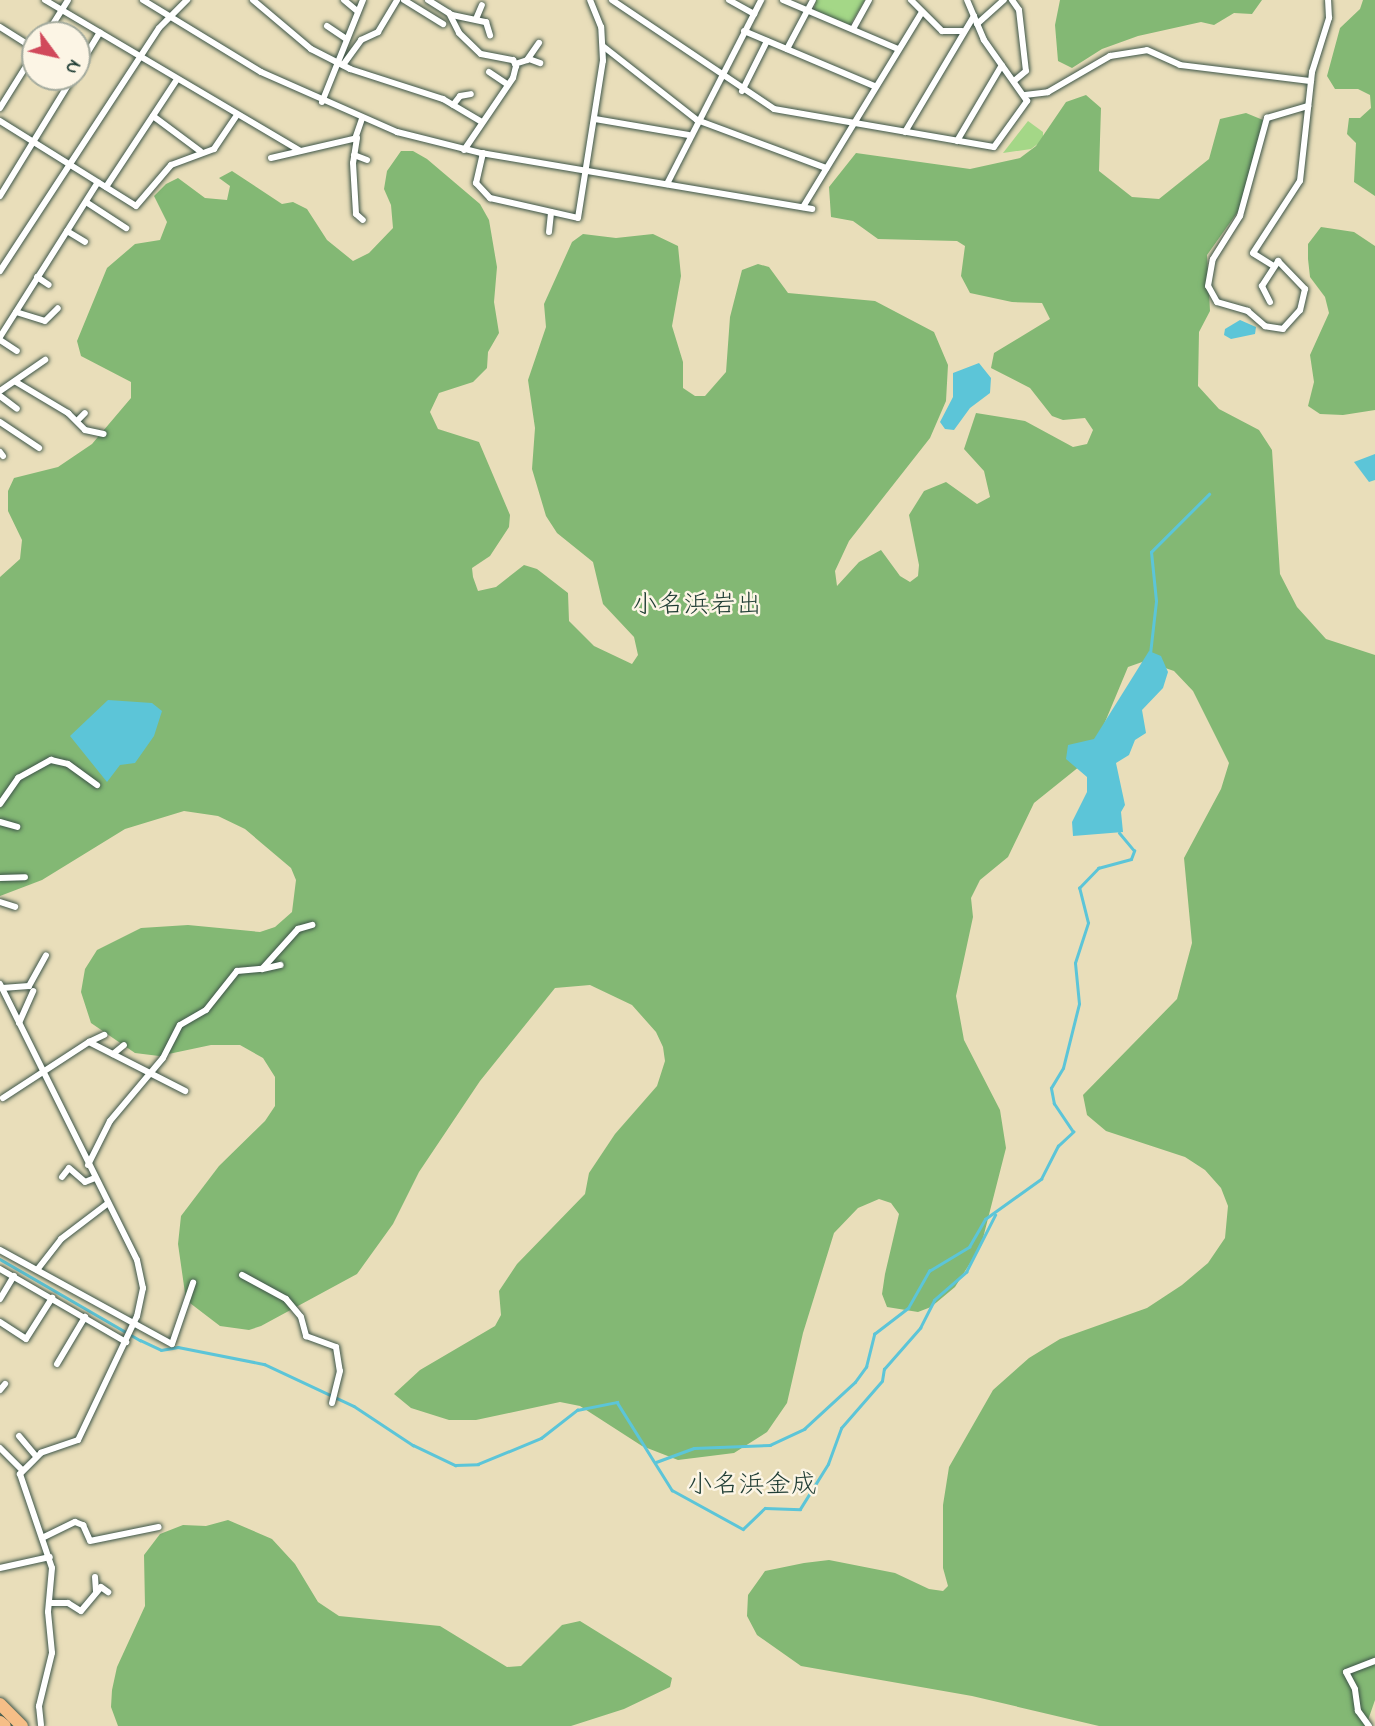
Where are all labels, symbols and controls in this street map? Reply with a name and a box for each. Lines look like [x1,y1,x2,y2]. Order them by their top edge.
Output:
north arrow [21,21,91,91]
text: N [58,54,87,79]
district label: 小名浜岩出 [632,591,762,623]
district label: 小名浜金成 [687,1471,817,1503]

